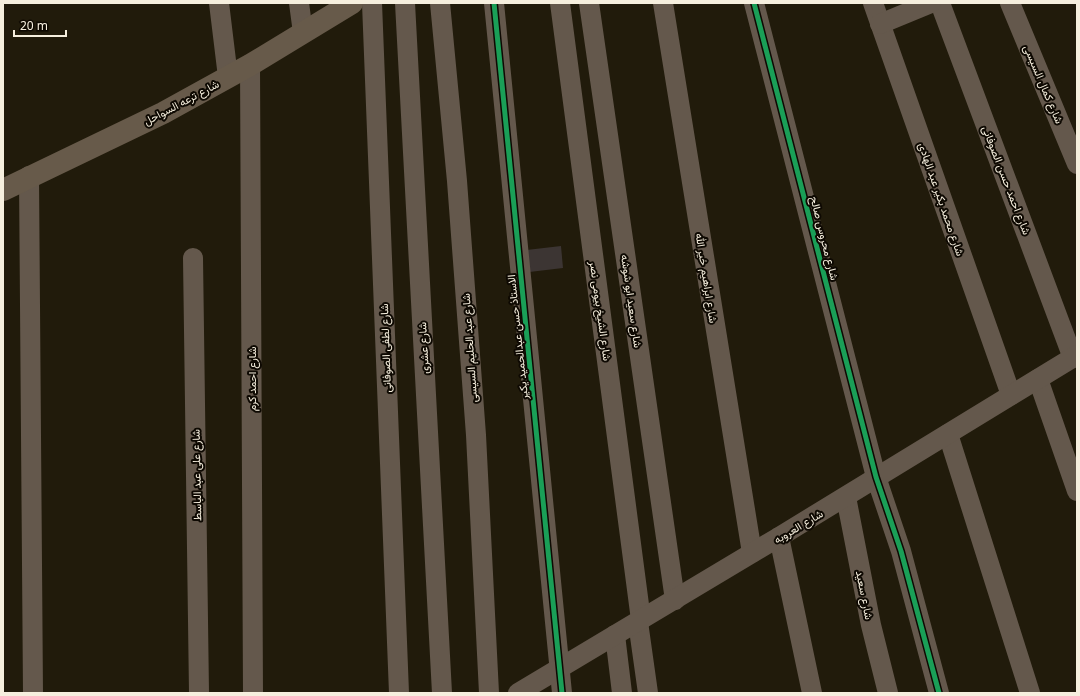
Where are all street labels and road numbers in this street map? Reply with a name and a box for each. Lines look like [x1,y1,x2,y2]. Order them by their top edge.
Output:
street label: شارع كمال السيسى [1020,42,1068,126]
street label: شارع ترعه السواحل [141,76,222,129]
street label: شارع احمد حسن الصوفانى [978,123,1035,237]
street label: شارع محمد بكير عبد الهادى [915,140,969,258]
street label: شارع محروس صالح [806,194,843,282]
street label: شارع ابراهيم خير الله [691,232,722,325]
street label: شارع سعيد ابو شوشه [617,253,646,349]
street label: شارع الشيخ بيومى نصر [585,259,615,362]
street label: الاستاذ حسن عبدالحميد يكير [503,274,531,401]
street label: شارع عبد الحليم السيسى [458,293,481,403]
street label: شارع لطفى الصوفانى [376,303,395,393]
street label: شارع عشرى [414,321,433,374]
street label: شارع احمد كرم [244,346,260,411]
street label: شارع على عبد الباسط [188,429,205,521]
street label: شارع العروبه [771,505,826,547]
street label: شارع سعيد [852,569,877,621]

